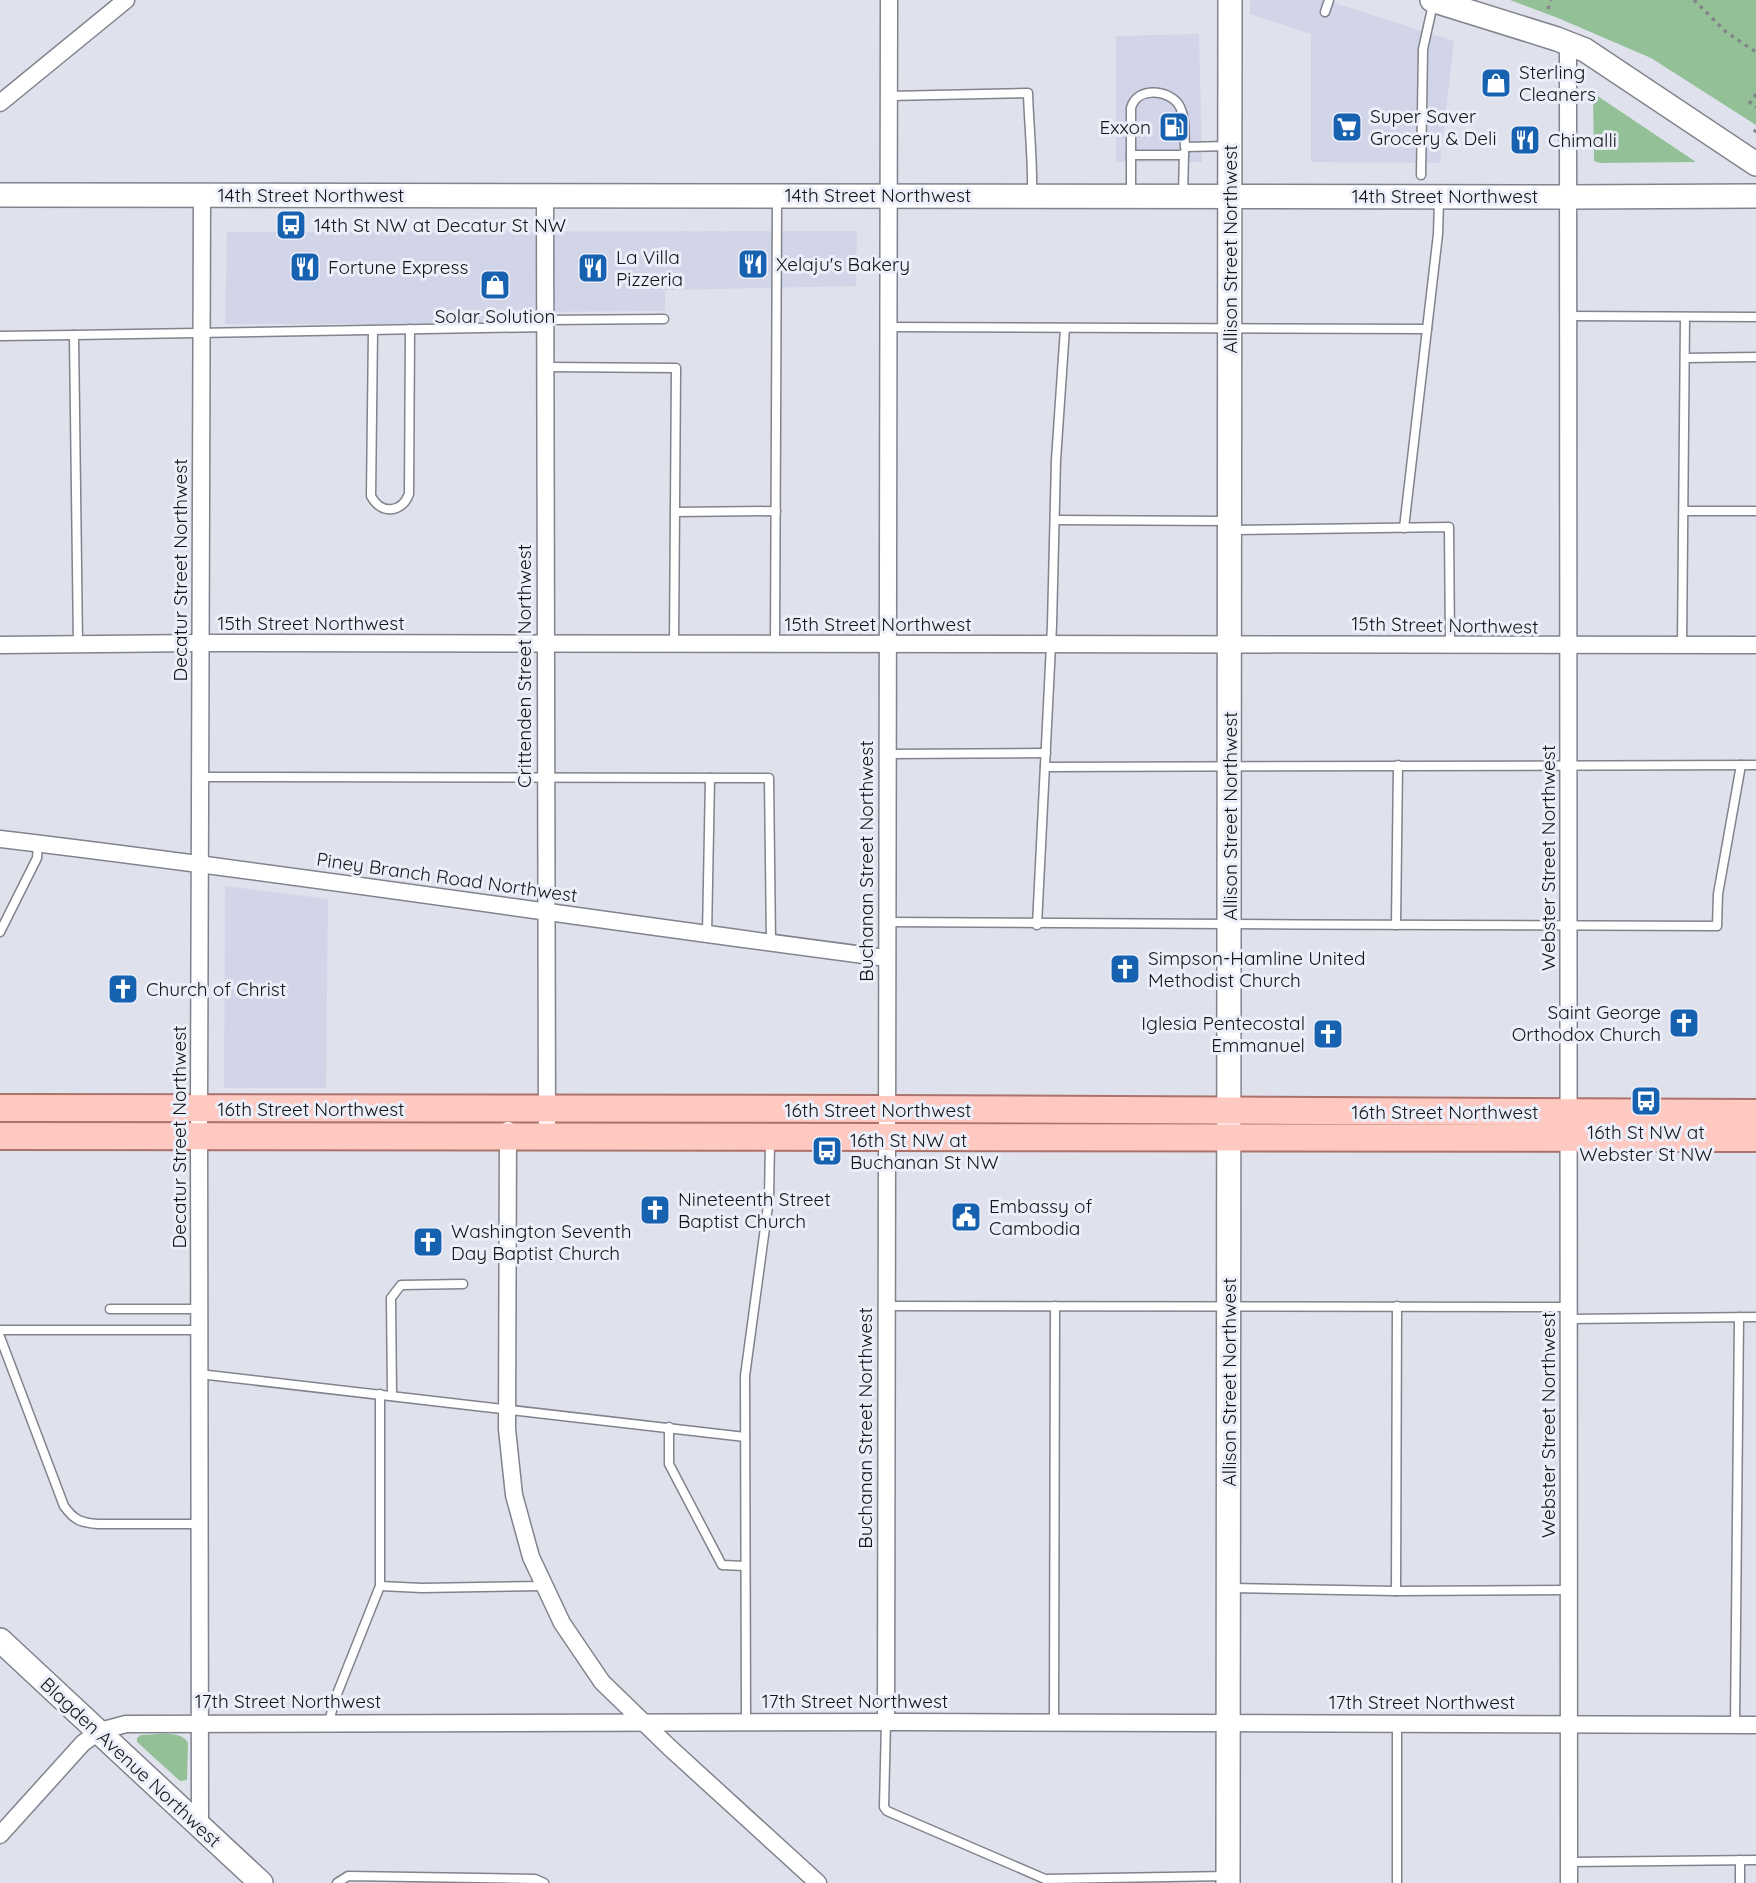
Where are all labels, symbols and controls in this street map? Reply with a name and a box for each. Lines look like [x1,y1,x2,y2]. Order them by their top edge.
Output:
place label: Sterling Cleaners [1519,60,1596,106]
shop icon: Sterling Cleaners [1479,66,1513,100]
place label: Super Saver Grocery & Deli [1370,104,1497,150]
fuel station icon: Exxon [1157,110,1191,144]
supermarket icon: Super Saver Grocery & Deli [1330,110,1364,144]
place label: Exxon [1100,115,1151,139]
restaurant icon: Chimalli [1508,123,1542,157]
place label: Chimalli [1548,128,1617,152]
street label: Allison Street Northwest [1218,144,1242,354]
street label: 14th Street Northwest [218,183,404,207]
street label: 14th Street Northwest [785,183,971,207]
street label: 14th Street Northwest [1352,184,1538,208]
bus stop icon: 14th St NW at Decatur St NW [274,208,308,242]
place label: 14th St NW at Decatur St NW [314,213,566,237]
place label: La Villa Pizzeria [616,245,683,291]
restaurant icon: Xelaju's Bakery [736,247,770,281]
restaurant icon: Fortune Express [288,250,322,284]
restaurant icon: La Villa Pizzeria [576,251,610,285]
place label: Xelaju's Bakery [776,252,910,276]
place label: Fortune Express [328,255,468,279]
shop icon: Solar Solution [478,268,512,302]
place label: Solar Solution [435,304,555,328]
street label: Decatur Street Northwest [168,458,192,682]
street label: Crittenden Street Northwest [512,544,536,788]
street label: 15th Street Northwest [217,611,405,635]
street label: 15th Street Northwest [1351,611,1539,639]
street label: 15th Street Northwest [784,612,972,636]
street label: Allison Street Northwest [1218,711,1242,921]
street label: Buchanan Street Northwest [854,740,878,982]
street label: Webster Street Northwest [1536,745,1560,971]
street label: Piney Branch Road Northwest [315,847,579,907]
place label: Simpson-Hamline United Methodist Church [1148,946,1365,992]
church icon: Simpson-Hamline United Methodist Church [1108,952,1142,986]
church icon: Church of Christ [106,972,140,1006]
place label: Church of Christ [146,977,286,1001]
place label: Saint George Orthodox Church [1512,1000,1661,1046]
church icon: Saint George Orthodox Church [1667,1006,1701,1040]
place label: Iglesia Pentecostal Emmanuel [1141,1011,1305,1057]
church icon: Iglesia Pentecostal Emmanuel [1311,1017,1345,1051]
street label: Decatur Street Northwest [167,1025,191,1249]
bus stop icon: 16th St NW at Webster St NW [1629,1084,1663,1118]
street label: 16th Street Northwest [217,1097,405,1121]
street label: 16th Street Northwest [784,1098,972,1122]
street label: 16th Street Northwest [1351,1100,1539,1124]
place label: 16th St NW at Webster St NW [1579,1120,1713,1166]
place label: 16th St NW at Buchanan St NW [850,1128,999,1174]
bus stop icon: 16th St NW at Buchanan St NW [810,1134,844,1168]
place label: Nineteenth Street Baptist Church [678,1187,831,1233]
church icon: Nineteenth Street Baptist Church [638,1193,672,1227]
place label: Embassy of Cambodia [989,1194,1092,1240]
public building icon: Embassy of Cambodia [949,1200,983,1234]
place label: Washington Seventh Day Baptist Church [451,1219,632,1265]
church icon: Washington Seventh Day Baptist Church [411,1225,445,1259]
street label: Allison Street Northwest [1217,1277,1241,1487]
street label: Buchanan Street Northwest [853,1307,877,1549]
street label: Webster Street Northwest [1536,1312,1560,1538]
street label: Blagden Avenue Northwest [36,1672,226,1852]
street label: 17th Street Northwest [195,1689,381,1713]
street label: 17th Street Northwest [762,1689,948,1713]
street label: 17th Street Northwest [1329,1690,1515,1714]

